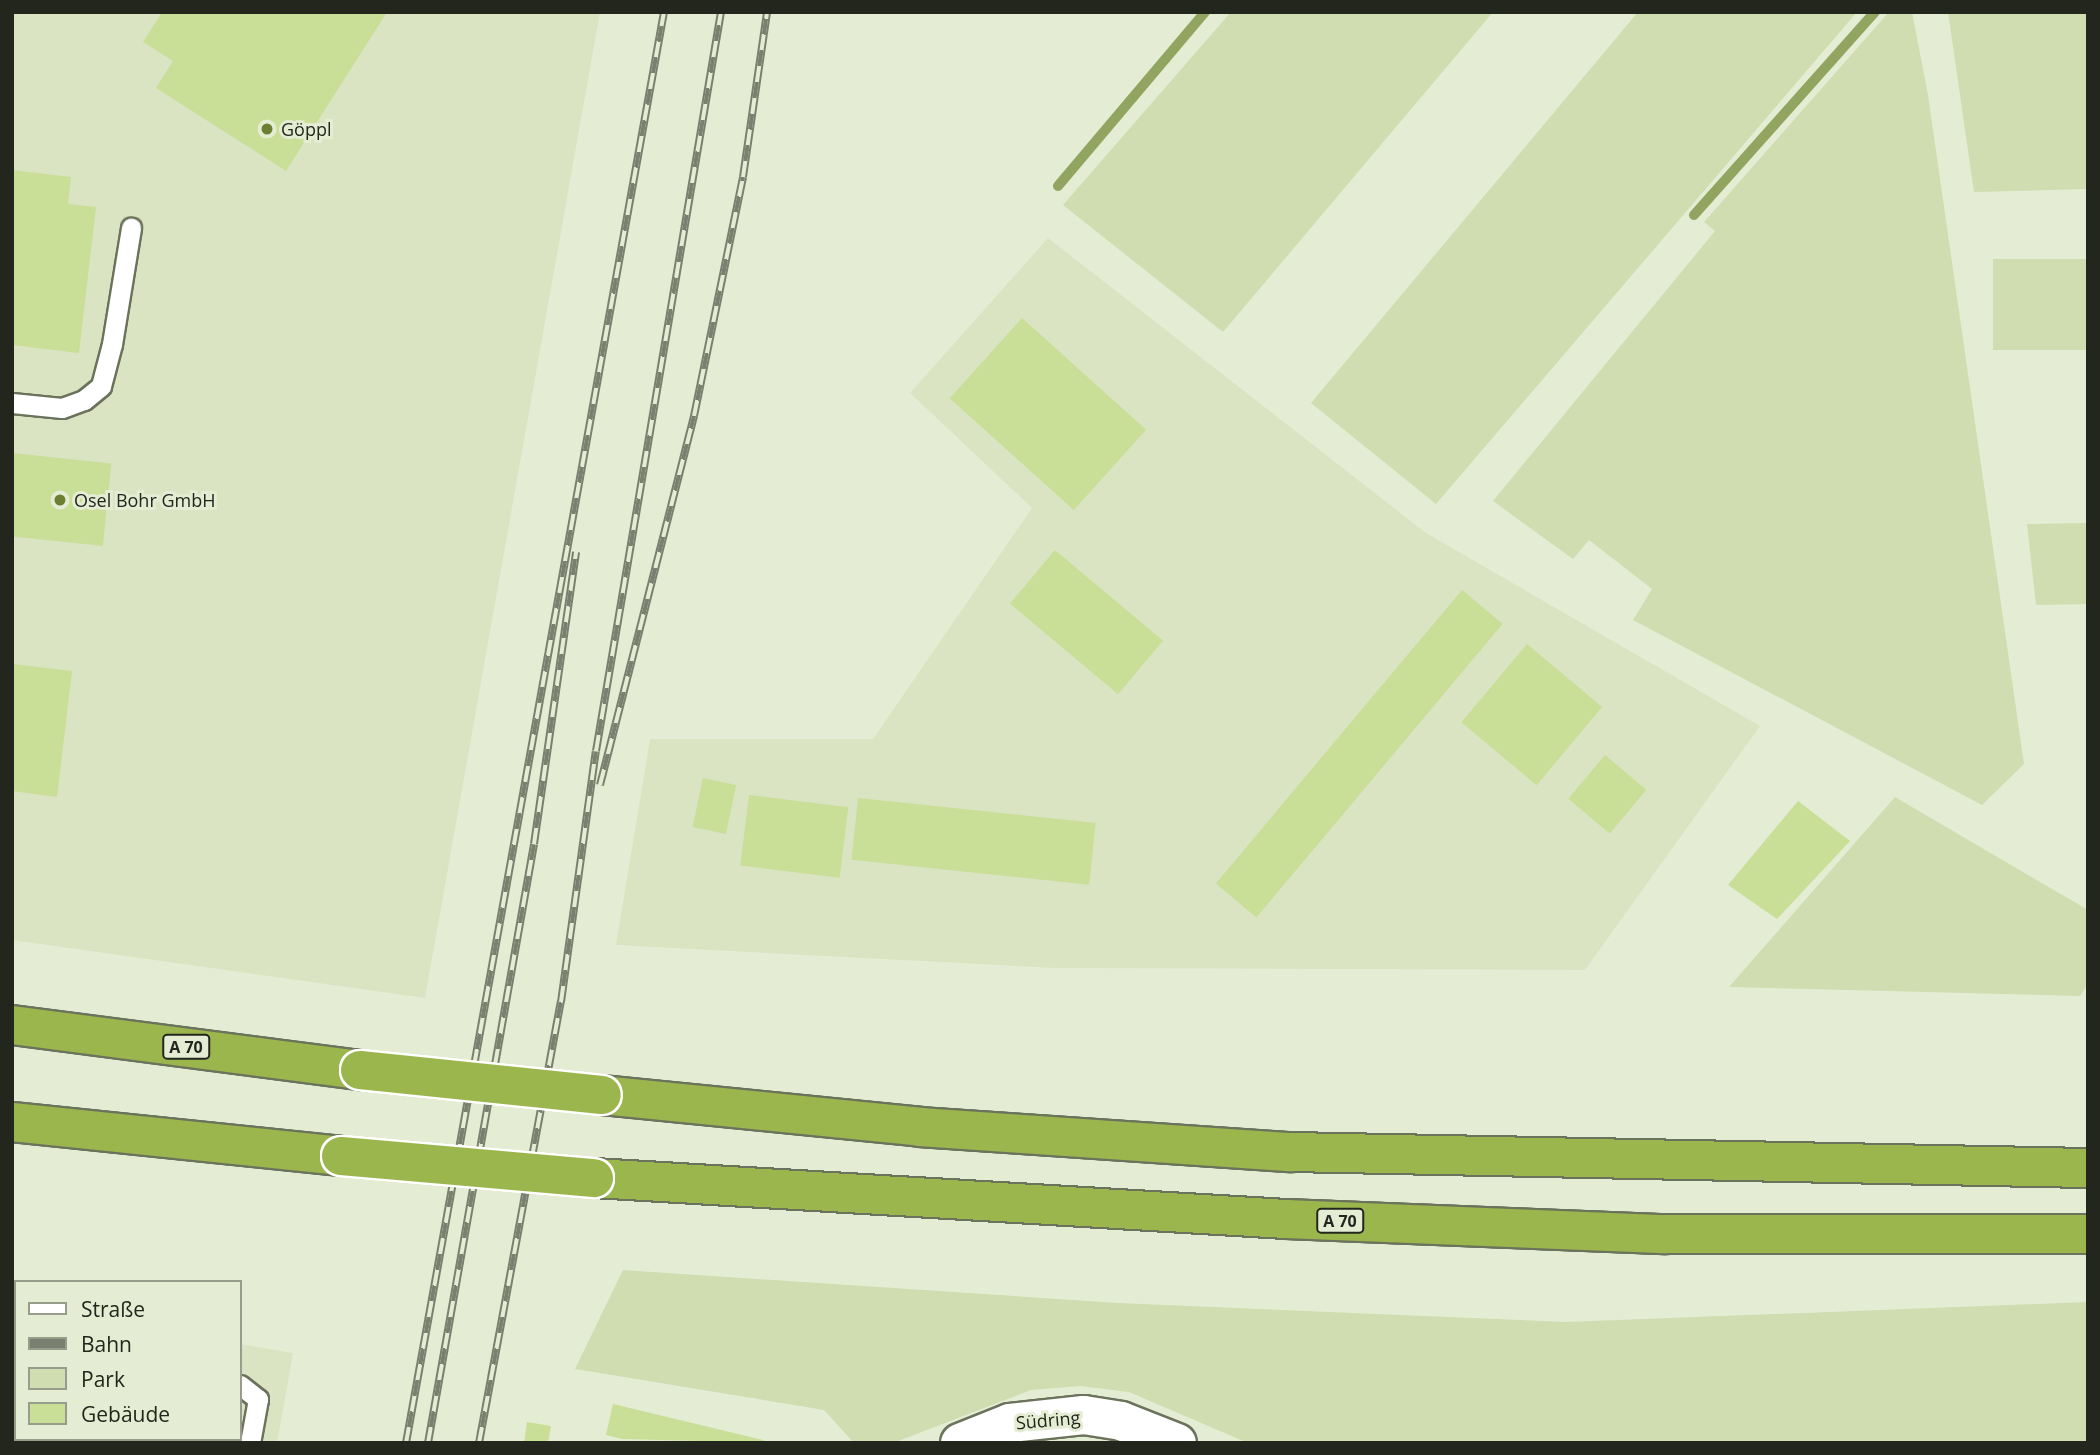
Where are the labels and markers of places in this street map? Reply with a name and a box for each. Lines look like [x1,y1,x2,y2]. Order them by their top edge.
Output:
place label: Göppl [281,118,331,140]
marker: Göppl [259,121,275,137]
place label: Osel Bohr GmbH [74,489,215,511]
marker: Osel Bohr GmbH [52,492,68,508]

